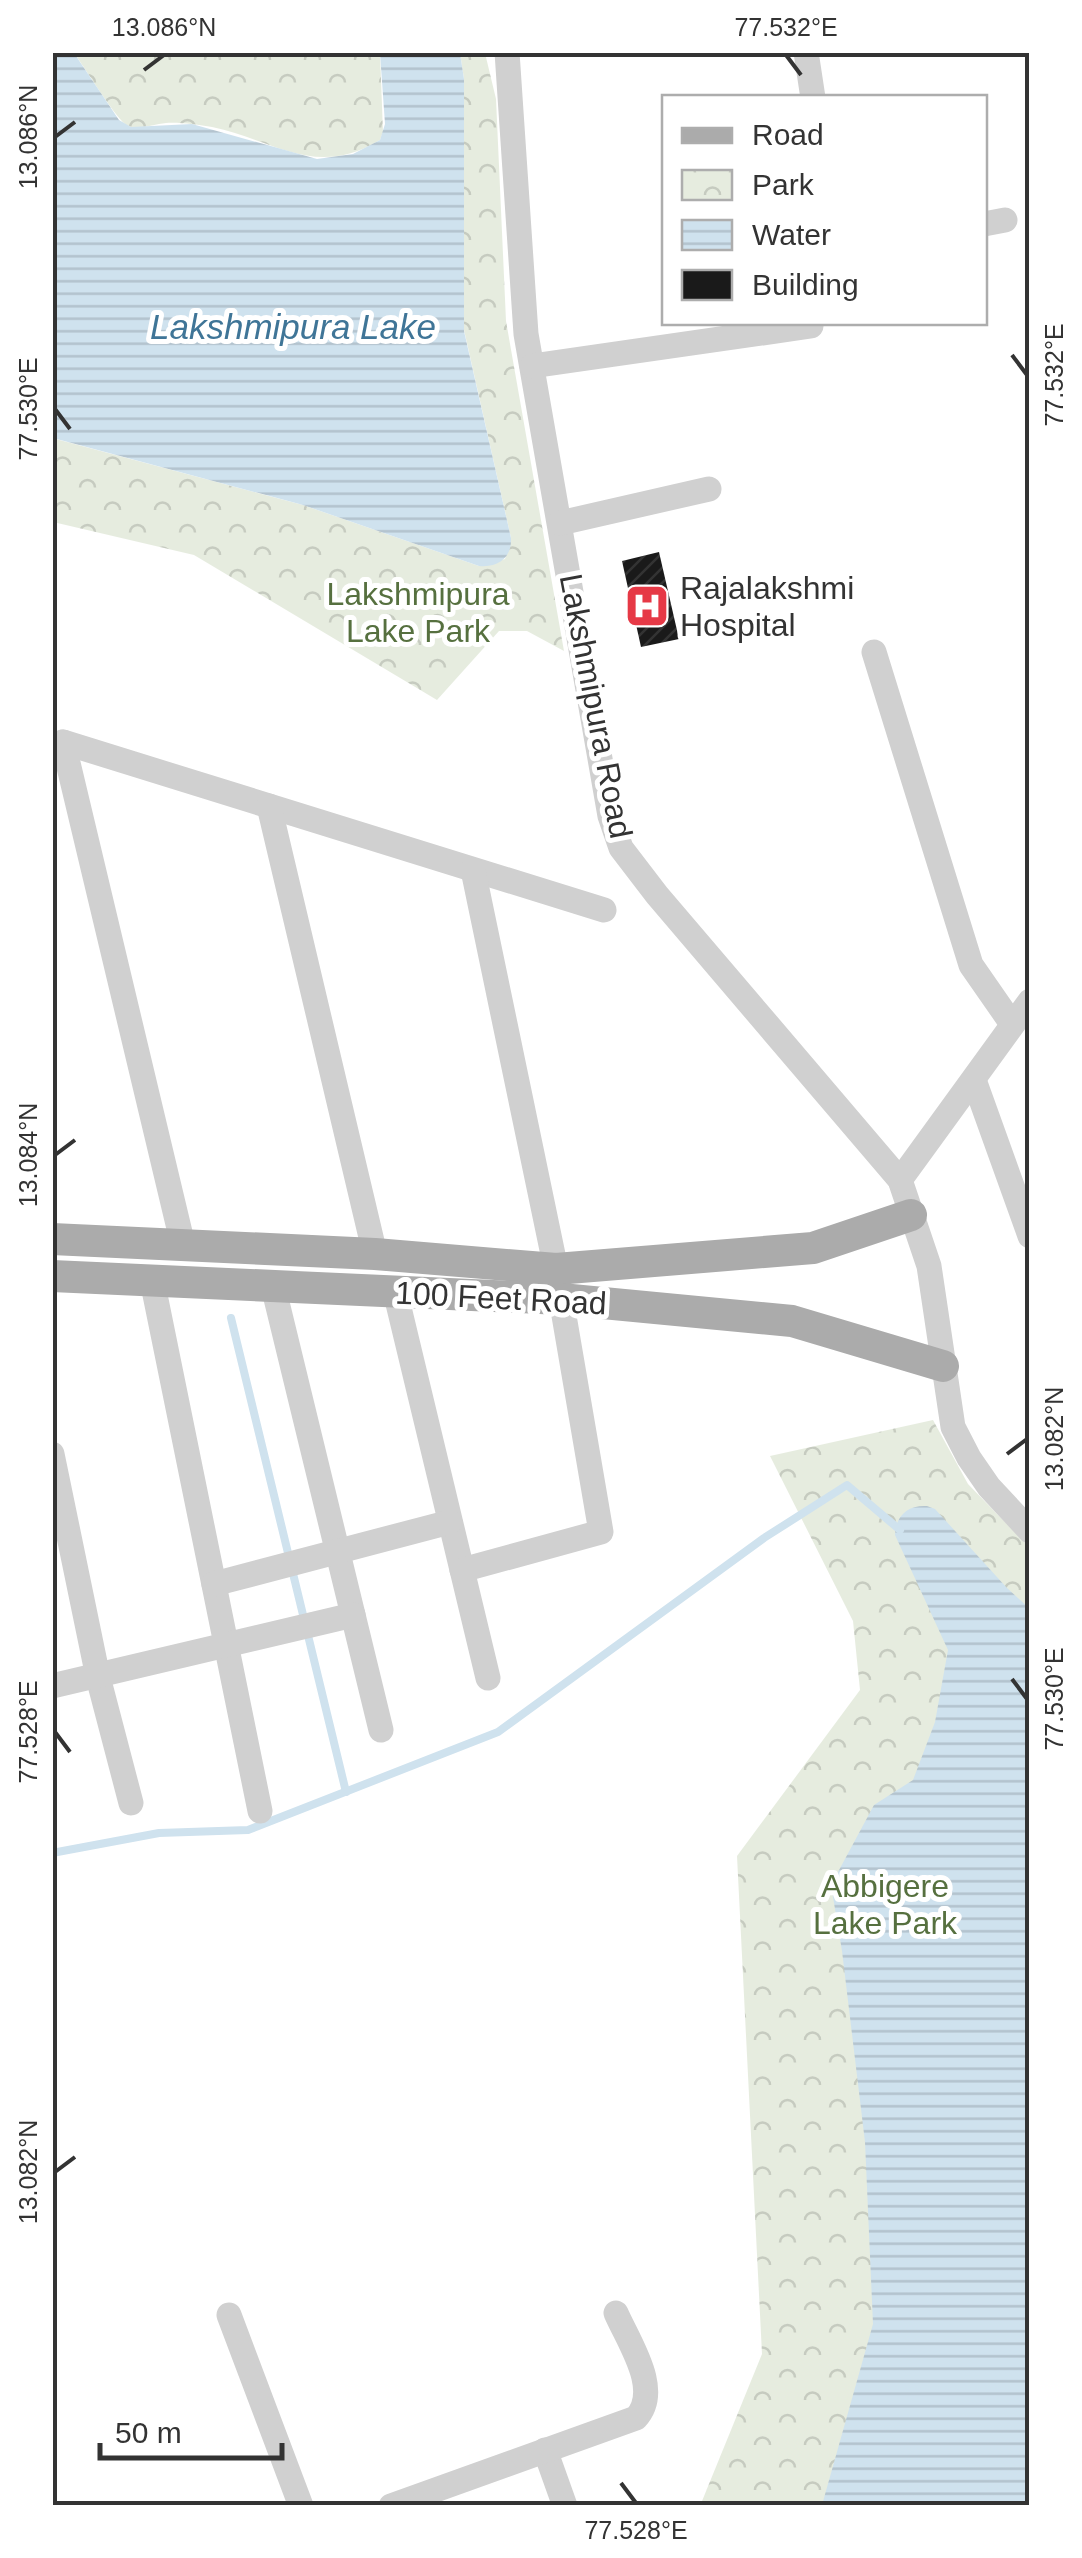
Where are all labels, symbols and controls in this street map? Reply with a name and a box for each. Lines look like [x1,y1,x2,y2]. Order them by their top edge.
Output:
text: 13.086°N [112,13,216,41]
text: 77.532°E [734,13,838,41]
text: 13.086°N [14,85,42,189]
legend [662,95,987,325]
text: Road [752,118,824,151]
text: Park [752,168,815,201]
text: Water [752,218,831,251]
text: Building [752,268,859,301]
water label: Lakshmipura Lake [150,307,436,346]
text: 77.532°E [1040,323,1068,427]
text: 77.530°E [14,357,42,461]
place label: Rajalakshmi Hospital [680,570,854,643]
street label: Lakshmipura Road [553,571,639,841]
park label: Lakshmipura Lake Park [326,576,510,649]
hospital icon: Rajalakshmi Hospital [624,583,670,629]
text: 13.084°N [14,1103,42,1207]
street label: 100 Feet Road [394,1274,608,1322]
text: 13.082°N [1040,1387,1068,1491]
text: 77.530°E [1040,1647,1068,1751]
text: 77.528°E [14,1680,42,1784]
park label: Abbigere Lake Park [813,1868,958,1941]
text: 13.082°N [14,2120,42,2224]
scale bar [100,2398,282,2460]
text: 50 m [115,2416,182,2449]
text: 77.528°E [584,2516,688,2544]

